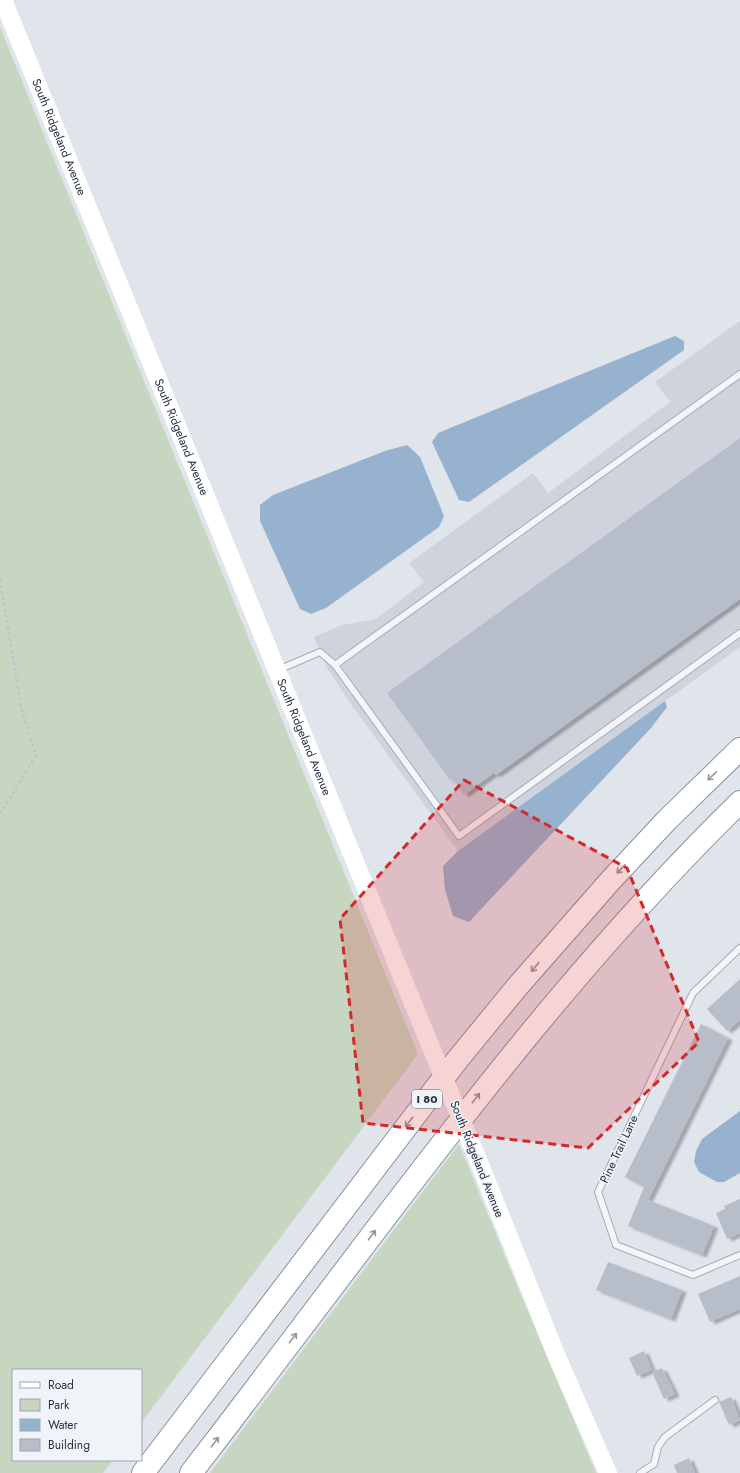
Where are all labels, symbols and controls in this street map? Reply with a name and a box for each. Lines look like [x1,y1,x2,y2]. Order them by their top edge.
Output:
street label: South Ridgeland Avenue [27,76,91,198]
street label: South Ridgeland Avenue [150,376,213,498]
street label: South Ridgeland Avenue [272,676,336,798]
one-way arrow [707,771,717,781]
one-way arrow [616,864,626,874]
one-way arrow [530,961,539,972]
road number: I 80 [412,1090,442,1108]
one-way arrow [472,1092,480,1103]
street label: South Ridgeland Avenue [445,1098,509,1220]
street label: Pine Trail Lane [595,1112,643,1186]
one-way arrow [405,1117,414,1128]
one-way arrow [368,1229,376,1240]
one-way arrow [289,1333,298,1344]
legend [12,1369,142,1461]
text: Road [48,1376,74,1394]
text: Park [48,1396,70,1414]
text: Water [48,1416,79,1434]
text: Building [48,1436,90,1454]
one-way arrow [211,1436,219,1447]

